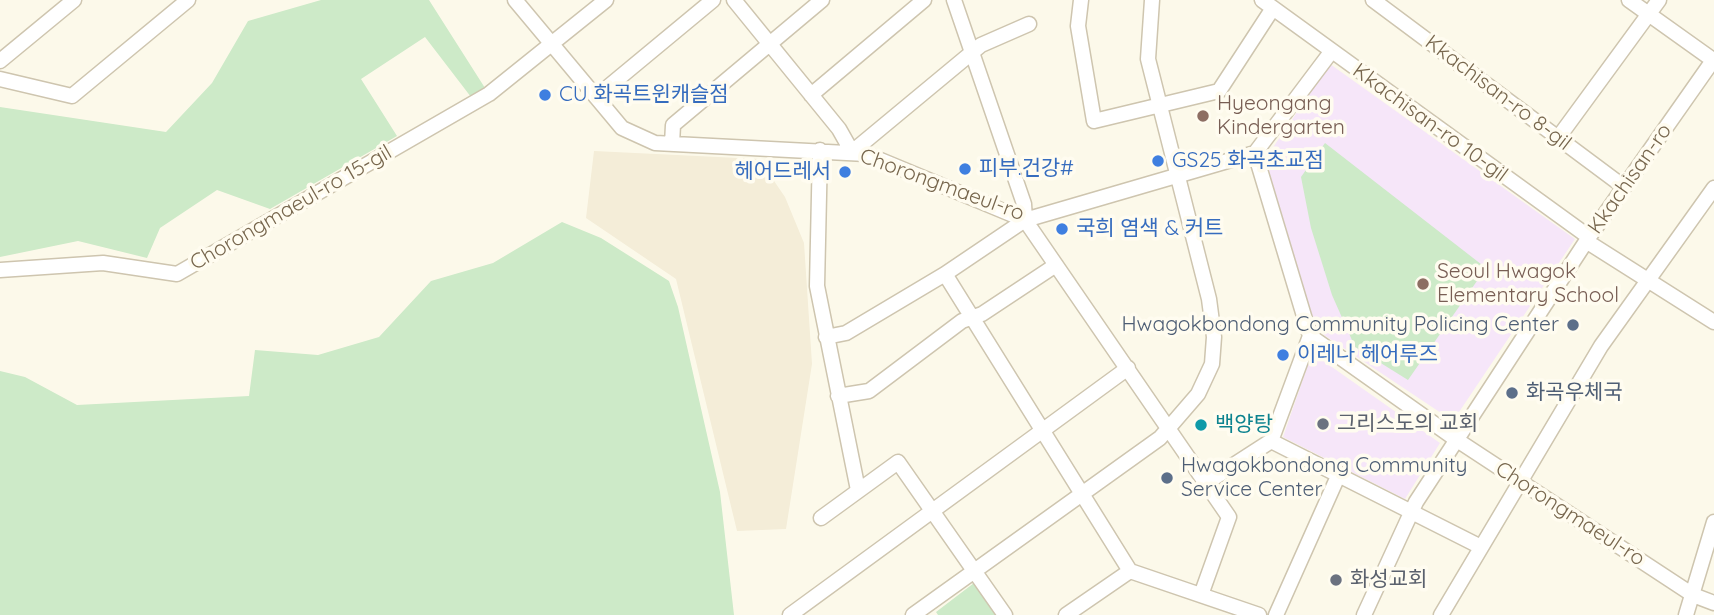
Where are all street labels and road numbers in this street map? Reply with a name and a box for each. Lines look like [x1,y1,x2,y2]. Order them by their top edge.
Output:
street label: Kkachisan-ro 8-gil [1420,30,1576,156]
street label: Kkachisan-ro 10-gil [1348,58,1512,188]
street label: Kkachisan-ro [1583,119,1677,239]
street label: Chorongmaeul-ro 15-gil [186,140,396,276]
street label: Chorongmaeul-ro [856,144,1028,226]
street label: Chorongmaeul-ro [1491,456,1649,572]

